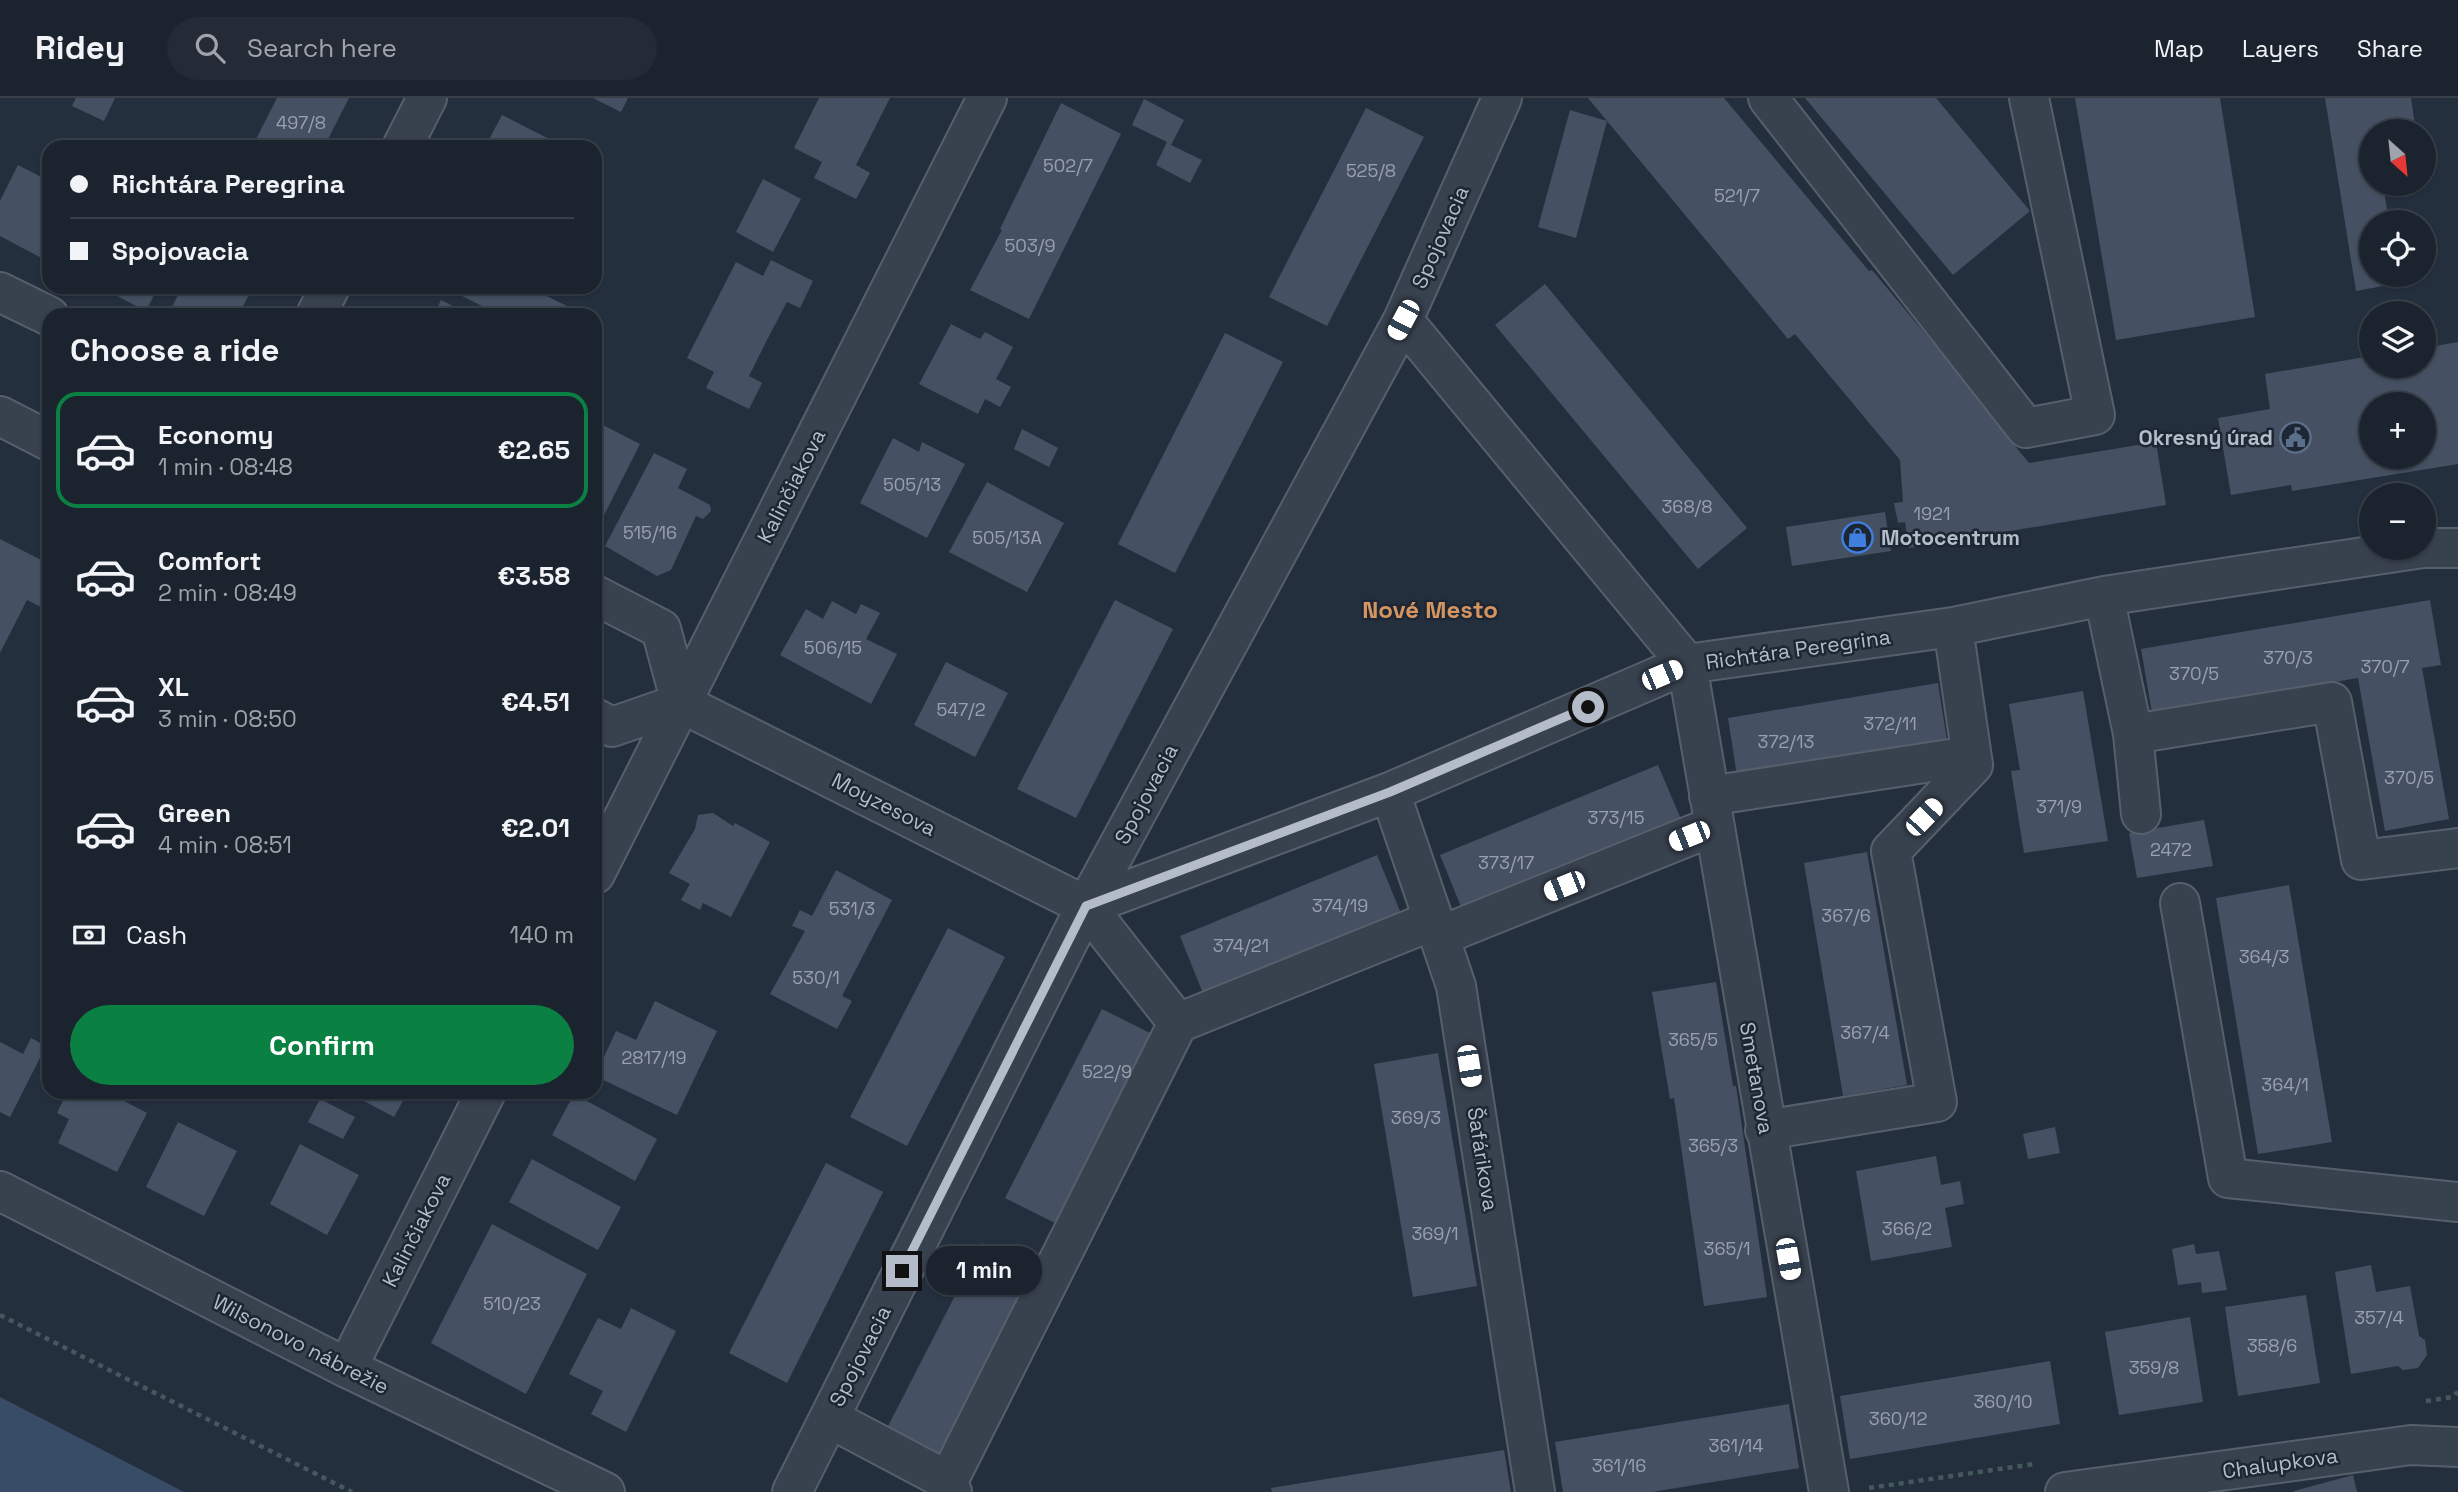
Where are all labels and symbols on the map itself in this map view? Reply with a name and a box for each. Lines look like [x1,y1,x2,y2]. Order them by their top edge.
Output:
house number: 497/8 [276,111,326,134]
north arrow [2359,119,2436,196]
house number: 502/7 [1043,154,1093,177]
house number: 525/8 [1346,159,1396,182]
street label: Spojovacia [1405,181,1475,293]
house number: 521/7 [1714,184,1760,207]
house number: 503/9 [1005,234,1055,257]
car [1384,297,1423,343]
public building icon: Okresný úrad [2279,420,2313,454]
place label: Okresný úrad [2139,424,2273,451]
street label: Kalinčiakova [751,425,831,547]
house number: 505/13 [883,473,941,496]
house number: 368/8 [1662,495,1712,518]
house number: 1921 [1914,502,1950,525]
shop icon: Motocentrum [1841,520,1875,554]
house number: 515/16 [623,521,677,544]
place label: Motocentrum [1881,524,2020,551]
house number: 505/13A [972,526,1042,549]
district label: Nové Mesto [1362,594,1498,625]
street label: Richtára Peregrina [1704,623,1892,675]
house number: 506/15 [804,636,862,659]
house number: 370/3 [2263,646,2313,669]
house number: 370/7 [2360,655,2410,678]
car [1639,657,1686,693]
house number: 370/5 [2169,662,2219,685]
route start [1572,691,1604,723]
house number: 547/2 [936,698,986,721]
house number: 372/11 [1863,712,1917,735]
house number: 372/13 [1758,730,1814,753]
street label: Spojovacia [1108,739,1184,849]
street label: Moyzesova [827,766,941,842]
house number: 370/5 [2384,766,2434,789]
car [1902,795,1947,839]
house number: 371/9 [2036,795,2082,818]
house number: 373/15 [1588,806,1644,829]
car [1666,818,1713,854]
house number: 2472 [2150,838,2192,861]
house number: 373/17 [1478,851,1534,874]
car [1541,868,1588,904]
house number: 374/19 [1312,894,1368,917]
house number: 531/3 [829,897,875,920]
house number: 367/6 [1821,904,1871,927]
house number: 374/21 [1213,934,1269,957]
house number: 364/3 [2239,945,2289,968]
house number: 530/1 [792,966,840,989]
street label: Smetanova [1734,1020,1780,1136]
house number: 367/4 [1840,1021,1890,1044]
house number: 365/5 [1668,1028,1718,1051]
car [1456,1044,1483,1088]
house number: 2817/19 [622,1046,686,1069]
house number: 522/9 [1082,1060,1132,1083]
house number: 364/1 [2261,1073,2309,1096]
street label: Šafárikova [1461,1105,1505,1213]
house number: 369/3 [1391,1106,1441,1129]
house number: 365/3 [1688,1134,1738,1157]
street label: Kalinčiakova [376,1169,456,1291]
house number: 366/2 [1882,1217,1932,1240]
house number: 369/1 [1411,1222,1459,1245]
car [1775,1236,1802,1282]
house number: 365/1 [1704,1237,1750,1260]
callout: 1 min [926,1246,1042,1296]
route end [886,1255,918,1287]
street label: Wilsonovo nábrežie [208,1288,394,1400]
house number: 510/23 [483,1292,541,1315]
street label: Spojovacia [823,1301,897,1411]
house number: 357/4 [2354,1306,2404,1329]
house number: 358/6 [2247,1334,2297,1357]
house number: 359/8 [2129,1356,2179,1379]
house number: 360/10 [1973,1390,2033,1413]
house number: 360/12 [1869,1407,1927,1430]
house number: 361/14 [1709,1434,1763,1457]
street label: Chalupkova [2221,1442,2339,1484]
house number: 361/16 [1592,1454,1646,1477]

